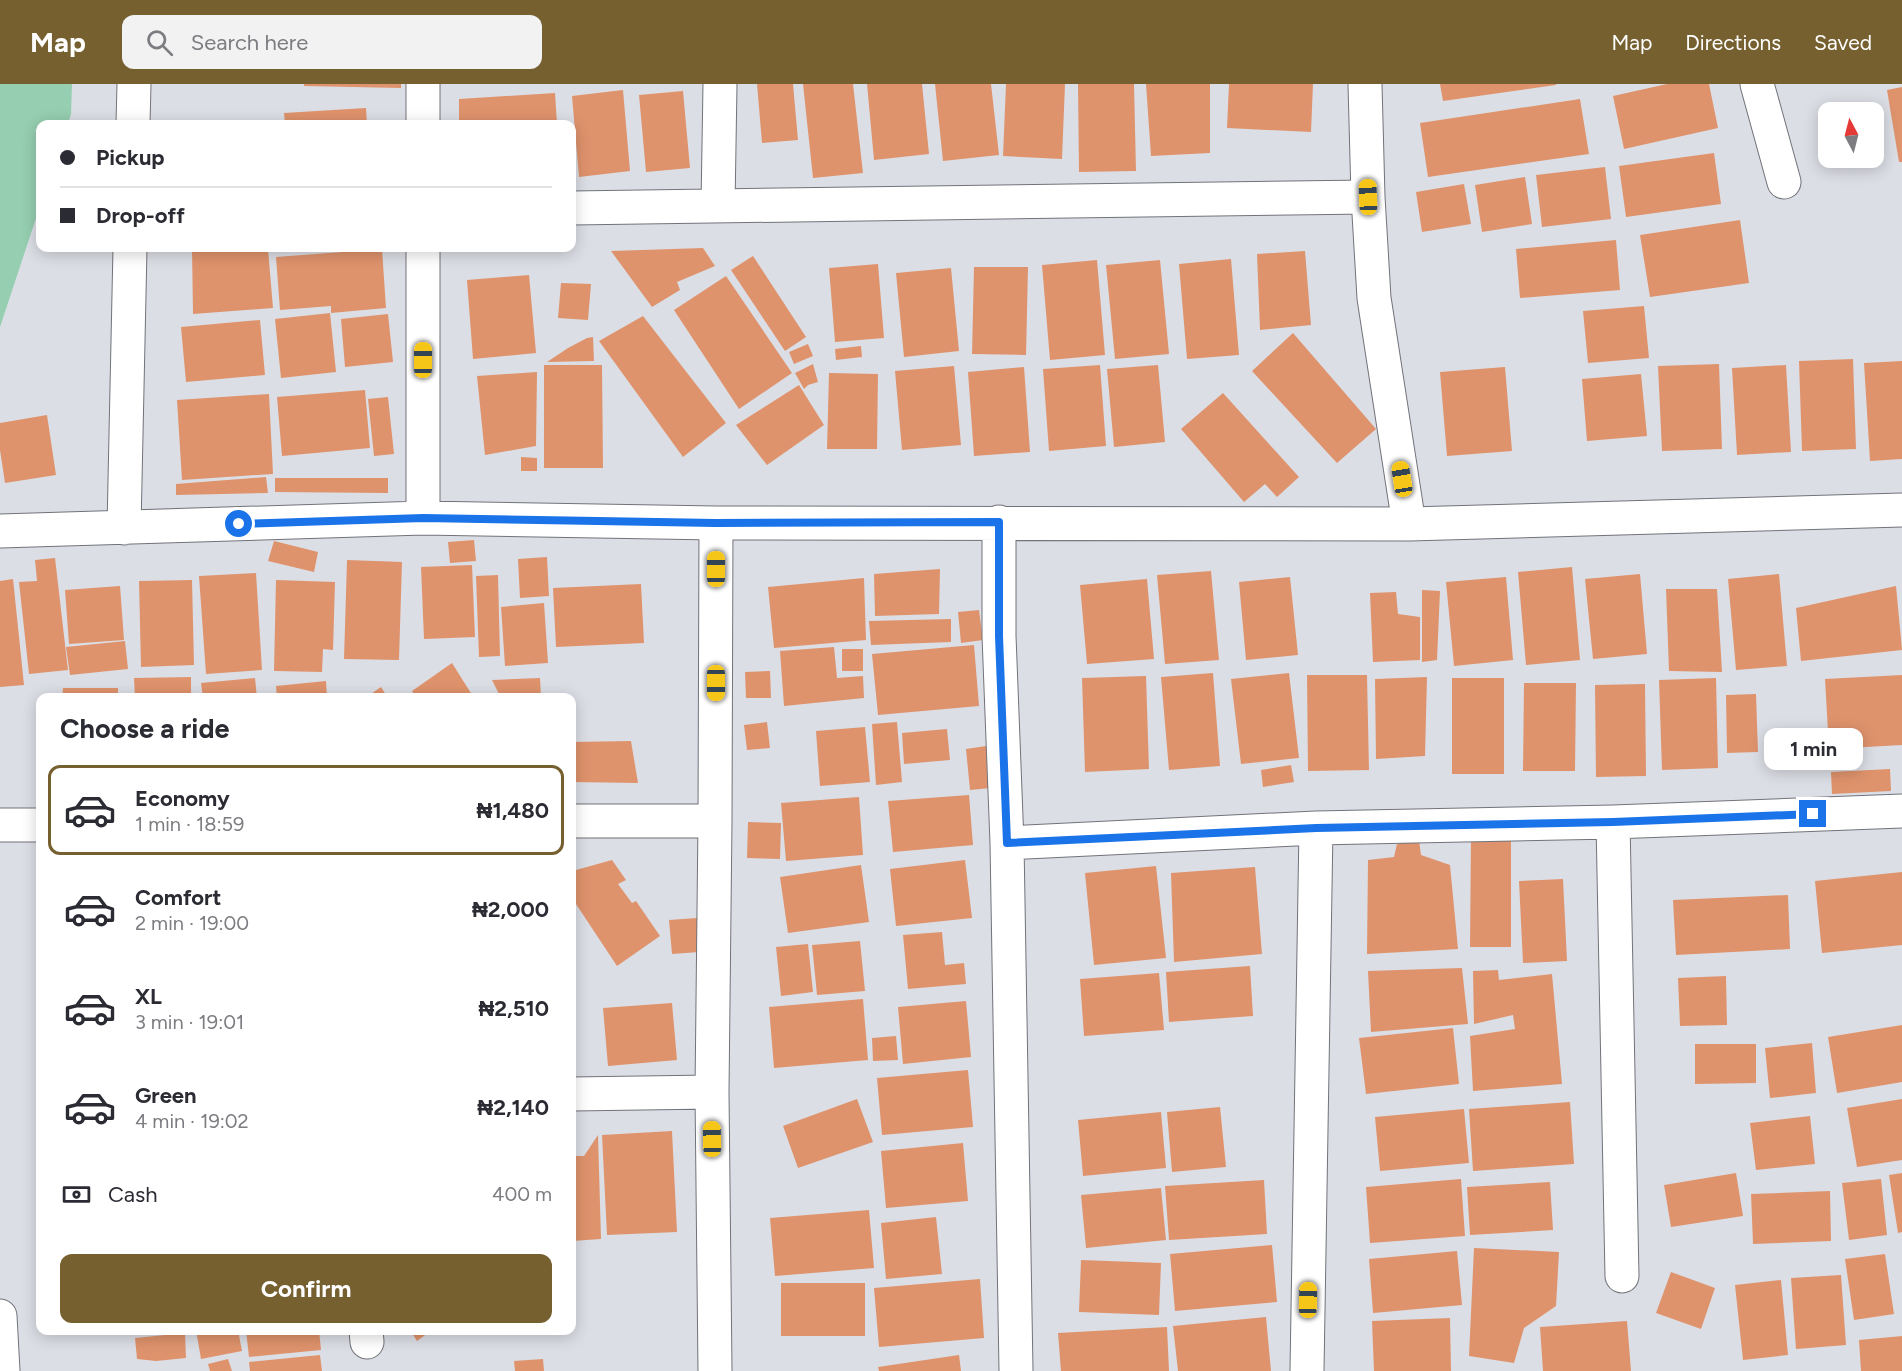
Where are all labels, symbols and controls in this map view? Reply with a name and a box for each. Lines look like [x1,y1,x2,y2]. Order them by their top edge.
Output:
search box [122,15,542,69]
text: Map [30,25,86,59]
icon: search [143,26,176,59]
text: Search here [191,29,308,56]
text: Map [1611,30,1652,55]
text: Directions [1685,30,1781,55]
text: Saved [1814,30,1872,55]
north arrow [1818,102,1884,168]
map controls [1818,102,1884,168]
text: Pickup [96,144,165,171]
car [1358,179,1378,215]
text: Drop-off [96,202,185,229]
car [414,342,432,378]
car [1390,460,1414,498]
route start [225,510,252,537]
car [707,551,725,587]
car [707,665,725,701]
text: Choose a ride [60,712,229,745]
callout: 1 min [1764,727,1862,769]
text: 1 min [1790,737,1837,761]
icon: car [63,783,117,837]
text: Economy [135,785,230,812]
text: ₦1,480 [477,797,549,824]
route end [1799,800,1826,827]
text: 1 min · 18:59 [135,812,244,836]
icon: car [63,882,117,936]
text: Comfort [135,884,221,911]
text: ₦2,000 [472,896,549,923]
text: 2 min · 19:00 [135,911,249,935]
icon: car [63,981,117,1035]
text: XL [135,983,162,1010]
text: ₦2,510 [478,995,549,1022]
text: 3 min · 19:01 [135,1010,244,1034]
icon: car [63,1080,117,1134]
text: Green [135,1082,197,1109]
text: ₦2,140 [477,1094,549,1121]
text: 4 min · 19:02 [135,1109,249,1133]
car [703,1121,721,1157]
icon: cash [60,1178,93,1211]
text: Cash [108,1181,158,1208]
text: 400 m [492,1182,552,1206]
button: Confirm [60,1254,552,1323]
car [1299,1282,1317,1318]

